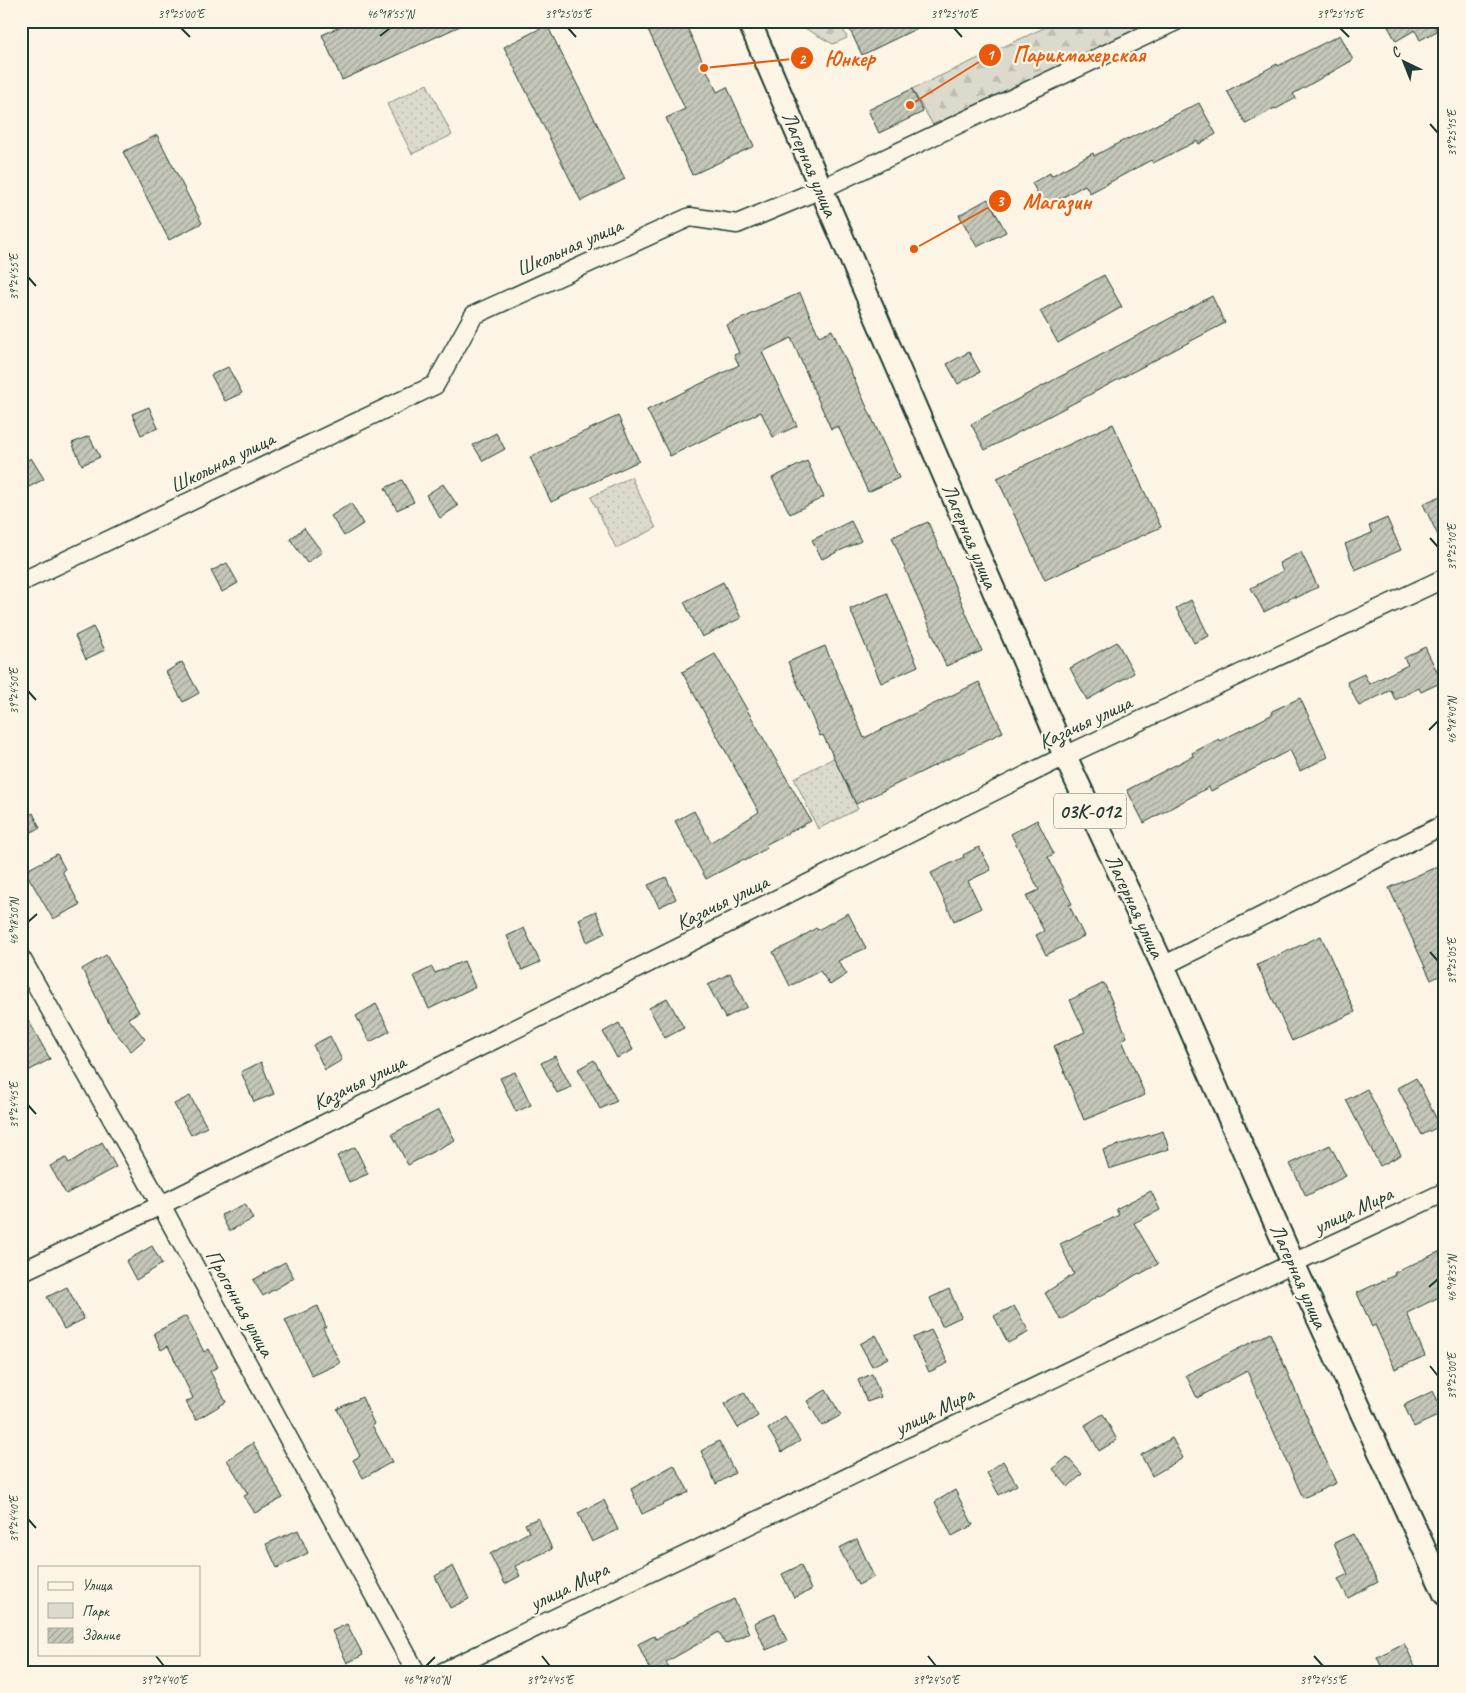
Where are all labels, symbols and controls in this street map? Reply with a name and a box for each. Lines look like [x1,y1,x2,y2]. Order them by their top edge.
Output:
text: 39°25'00"E [158,6,206,22]
text: 46°18'55"N [366,6,415,22]
text: 39°25'05"E [545,6,593,22]
text: 39°25'10"E [931,6,979,22]
text: 39°25'15"E [1317,6,1365,22]
callout: Парикмахерская [978,36,1155,73]
north arrow [1378,38,1428,88]
callout: Юнкер [789,40,885,77]
text: Парикмахерская [1013,41,1147,69]
text: С [1387,43,1405,61]
text: Юнкер [825,45,877,73]
text: 1 [987,46,996,65]
text: 2 [799,50,807,69]
street label: Лагерная улица [776,107,845,222]
text: 39°25'15"E [1444,108,1460,156]
callout: Магазин [987,182,1101,219]
text: Магазин [1023,188,1093,217]
text: 3 [997,192,1005,211]
street label: Школьная улица [512,211,628,282]
text: 39°24'55"E [6,252,22,300]
street label: Школьная улица [165,424,281,499]
street label: Лагерная улица [936,479,1005,594]
text: 39°25'10"E [1444,522,1460,570]
text: 39°24'50"E [6,666,22,714]
street label: Казачья улица [1034,688,1138,756]
text: 46°18'40"N [1444,696,1460,745]
road number: 03К-012 [1054,794,1126,828]
street label: Лагерная улица [1100,850,1171,964]
street label: Казачья улица [671,867,775,936]
text: 46°18'50"N [6,897,22,946]
text: 39°25'05"E [1444,936,1460,984]
street label: Казачья улица [308,1047,412,1116]
text: 39°24'45"E [6,1080,22,1128]
street label: улица Мира [1307,1180,1398,1240]
street label: Лагерная улица [1264,1220,1334,1334]
street label: Прогонная улица [200,1245,281,1363]
text: 46°18'35"N [1444,1254,1460,1303]
text: 39°25'00"E [1444,1351,1460,1399]
street label: улица Мира [889,1380,979,1442]
text: 39°24'40"E [6,1494,22,1542]
street label: улица Мира [524,1555,614,1617]
legend [38,1566,200,1656]
text: Улица [82,1576,113,1595]
text: Парк [82,1602,110,1621]
text: Здание [82,1626,121,1645]
text: 39°24'40"E [141,1672,189,1688]
text: 46°18'40"N [402,1672,451,1688]
text: 39°24'45"E [527,1672,575,1688]
text: 39°24'50"E [913,1672,961,1688]
text: 39°24'55"E [1300,1672,1348,1688]

